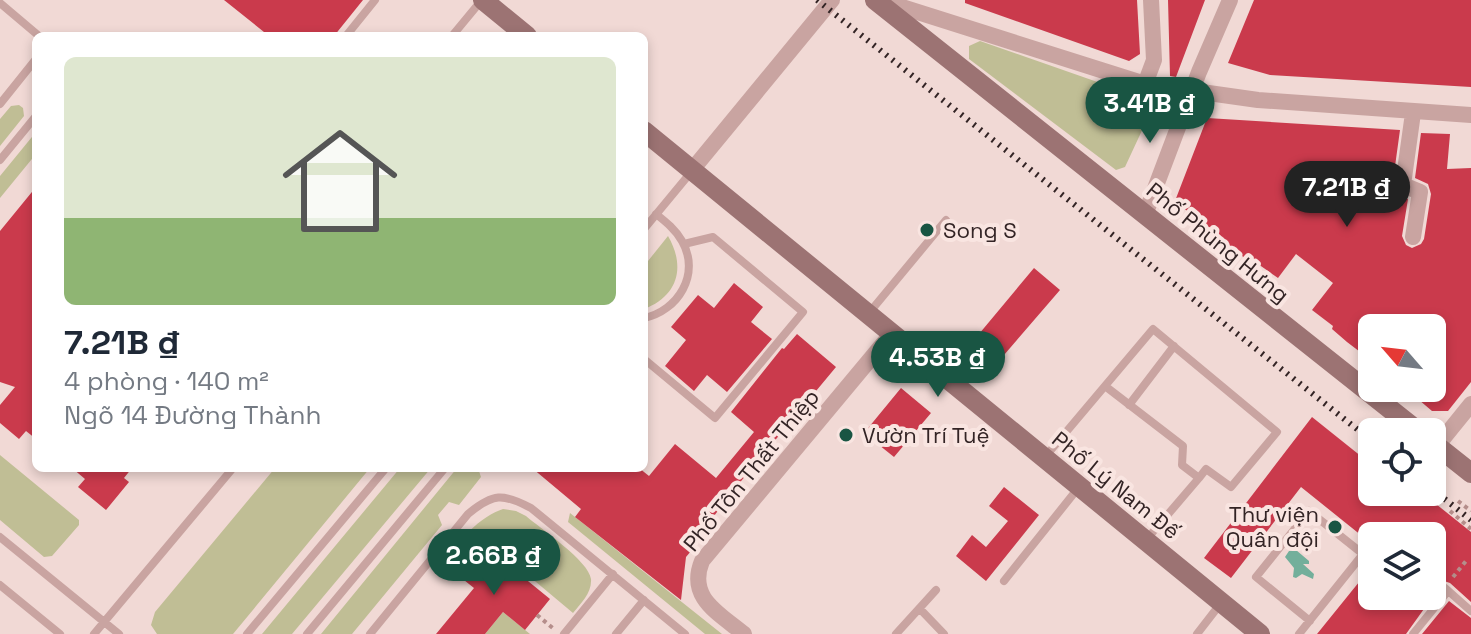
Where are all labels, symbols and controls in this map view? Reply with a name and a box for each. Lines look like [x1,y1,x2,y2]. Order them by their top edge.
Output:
pin: 3.41B ₫ [1076,77,1224,145]
text: 3.41B ₫ [1103,86,1197,120]
icon: home [268,109,412,253]
pin: 7.21B ₫ [1273,161,1421,229]
text: 7.21B ₫ [1302,170,1392,204]
street label: Phố Phùng Hưng [1141,176,1295,308]
place label: Song S [943,216,1017,244]
marker: Song S [918,221,936,239]
north arrow [1358,314,1446,402]
map controls [1358,314,1446,610]
text: 7.21B ₫ [64,321,181,364]
pin: 4.53B ₫ [864,331,1012,399]
text: 4.53B ₫ [889,340,987,374]
text: 4 phòng · 140 m² [64,364,269,398]
street label: Phố Tôn Thất Thiệp [677,383,825,557]
text: Ngõ 14 Đường Thành [64,398,321,432]
button: locate [1358,418,1446,506]
place label: Vườn Trí Tuệ [862,421,990,449]
street label: Phố Lý Nam Đế [1046,425,1186,545]
marker: Vườn Trí Tuệ [837,426,855,444]
place label: Thư viện Quân đội [1226,500,1319,553]
marker: Thư viện Quân đội [1326,518,1344,536]
button: layers [1358,522,1446,610]
pin: 2.66B ₫ [420,529,568,597]
text: 2.66B ₫ [445,538,543,572]

